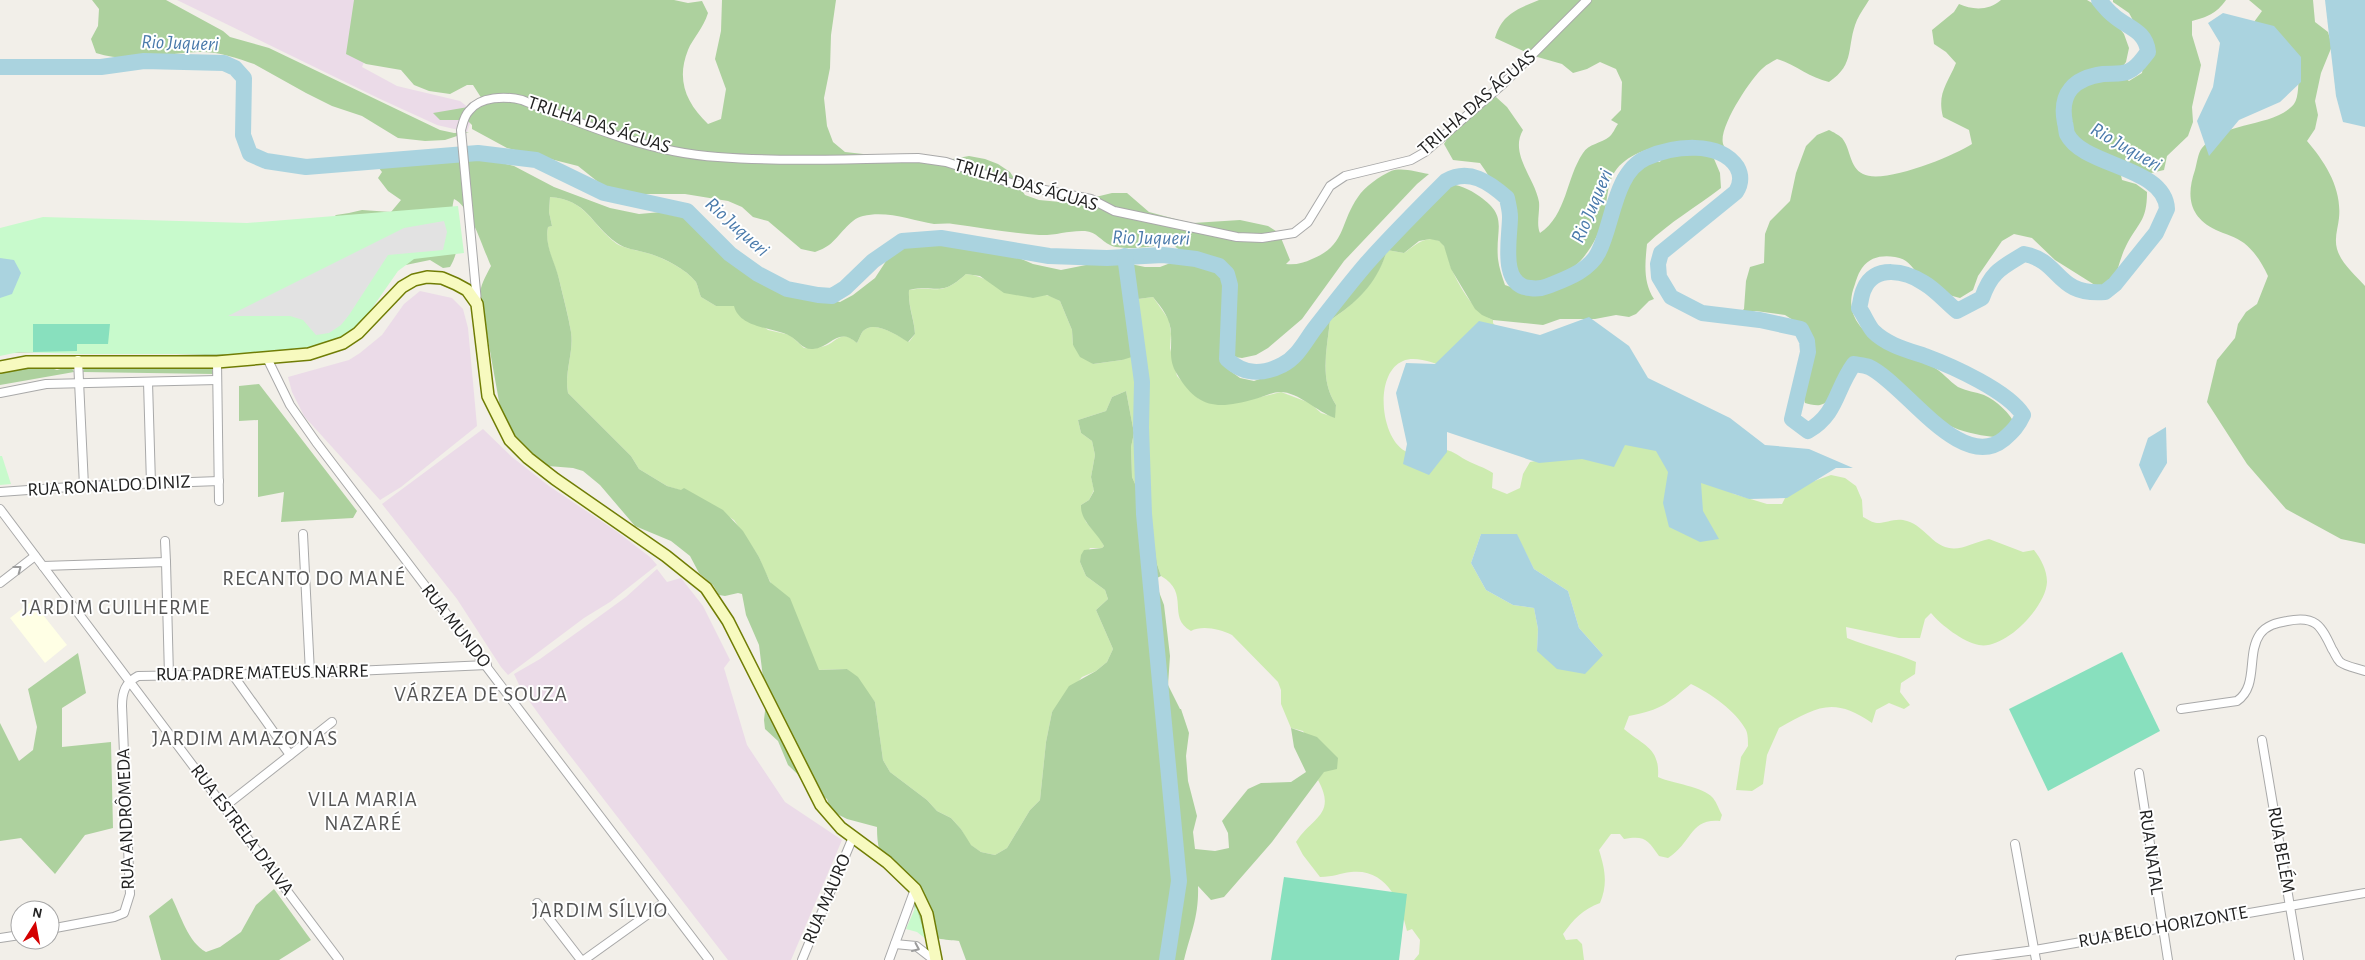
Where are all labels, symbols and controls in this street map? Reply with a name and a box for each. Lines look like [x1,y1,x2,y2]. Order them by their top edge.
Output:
water label: Rio Juqueri [141,32,219,54]
street label: TRILHA DAS ÁGUAS [1413,46,1539,159]
street label: TRILHA DAS ÁGUAS [525,91,673,157]
water label: Rio Juqueri [2087,119,2165,175]
street label: TRILHA DAS ÁGUAS [952,153,1101,215]
water label: Rio Juqueri [1568,166,1616,246]
water label: Rio Juqueri [701,194,773,260]
water label: Rio Juqueri [1112,227,1190,249]
street label: RUA RONALDO DINIZ [27,472,191,500]
district label: RECANTO DO MANÉ [222,566,406,589]
one-way arrow [12,567,21,575]
street label: RUA MUNDO [418,581,494,671]
district label: JARDIM GUILHERME [22,597,210,618]
street label: RUA PADRE MATEUS NARRE [156,662,368,684]
district label: VÁRZEA DE SOUZA [394,682,568,705]
district label: JARDIM AMAZONAS [152,728,338,749]
street label: RUA ANDRÔMEDA [112,748,138,890]
street label: RUA ESTRELA D'ALVA [187,761,297,899]
district label: VILA MARIA NAZARÉ [308,789,418,834]
street label: RUA BELÉM [2264,805,2300,895]
street label: RUA NATAL [2136,808,2166,896]
street label: RUA MAURO [800,851,854,947]
district label: JARDIM SÍLVIO [532,898,668,921]
north arrow [10,900,60,950]
street label: RUA BELO HORIZONTE [2077,903,2249,951]
text: N [31,905,43,921]
one-way arrow [911,941,920,952]

